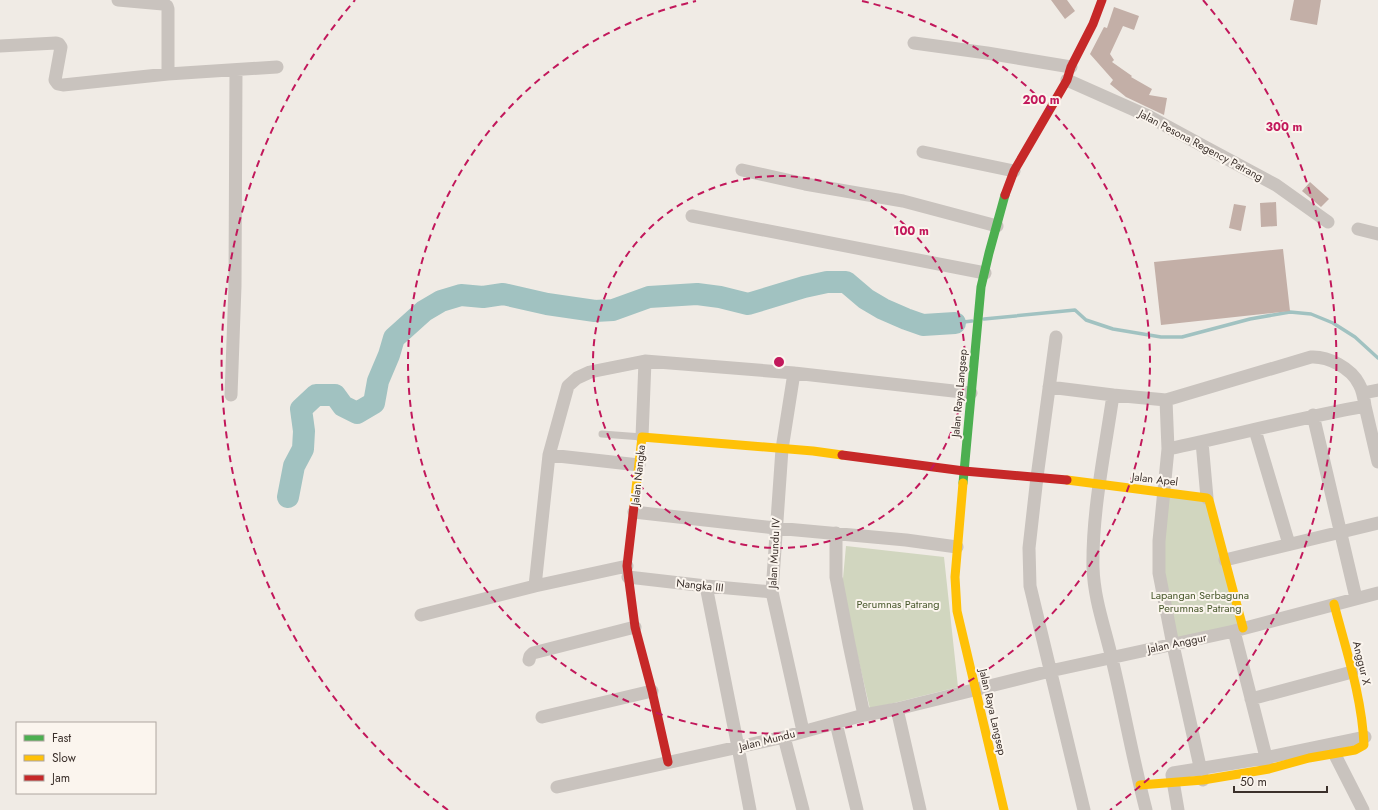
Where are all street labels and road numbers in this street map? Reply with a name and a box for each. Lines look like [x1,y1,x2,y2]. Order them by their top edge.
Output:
street label: Jalan Pesona Regency Patrang [1134,104,1266,185]
street label: Jalan Raya Langsep [947,348,971,440]
street label: Jalan Nangka [627,444,649,508]
street label: Jalan Apel [1129,468,1179,490]
street label: Jalan Mundu IV [764,517,784,591]
street label: Nangka III [676,575,724,595]
street label: Jalan Anggur [1144,629,1208,657]
street label: Anggur X [1349,639,1375,687]
street label: Jalan Raya Langsep [975,665,1011,757]
street label: Jalan Mundu [735,725,797,755]

